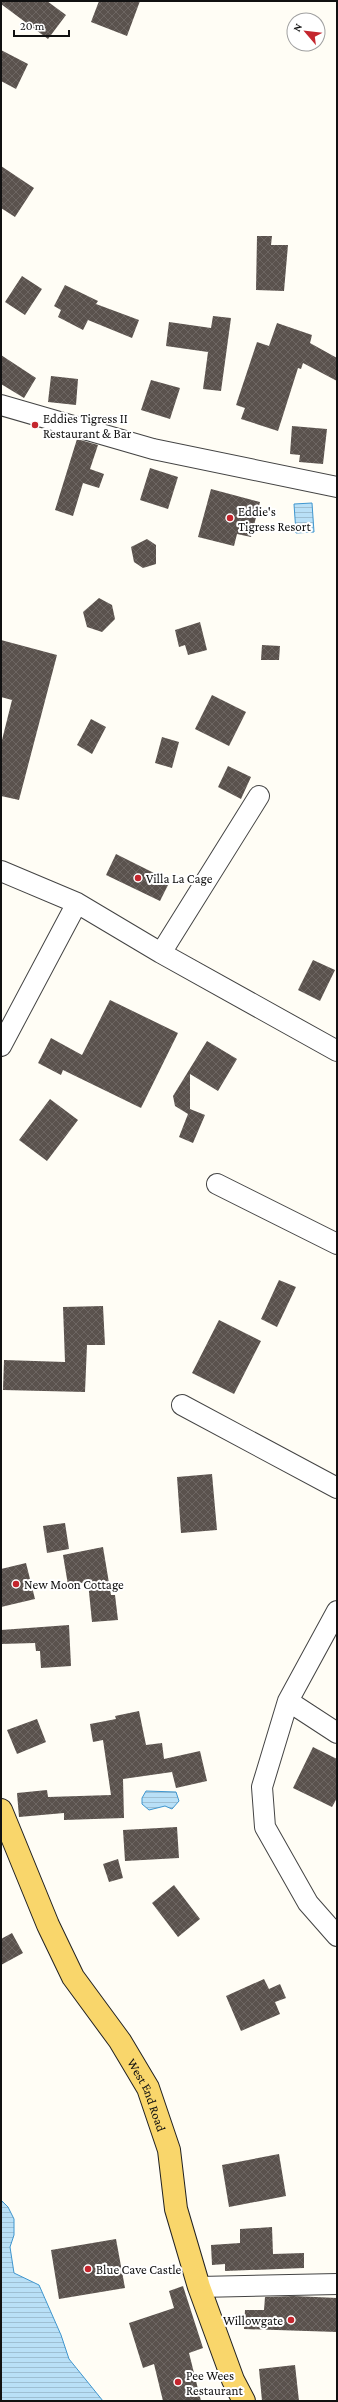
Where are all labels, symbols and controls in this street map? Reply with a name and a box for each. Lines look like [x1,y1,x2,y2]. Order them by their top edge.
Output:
scale bar [14,12,69,38]
north arrow [286,12,326,52]
text: 20 m [20,19,45,33]
text: N [290,21,304,33]
place label: Eddies Tigress II Restaurant & Bar [43,411,132,441]
marker: Eddies Tigress II Restaurant & Bar [30,420,40,430]
place label: Eddie's Tigress Resort [238,504,311,534]
marker: Eddie's Tigress Resort [225,513,235,523]
place label: Villa La Cage [146,871,213,886]
marker: Villa La Cage [133,873,143,883]
place label: New Moon Cottage [24,1577,124,1592]
marker: New Moon Cottage [11,1579,21,1589]
street label: West End Road [124,2055,170,2133]
place label: Blue Cave Castle [96,2262,182,2277]
marker: Blue Cave Castle [83,2264,93,2274]
place label: Willowgate [223,2313,283,2328]
marker: Willowgate [286,2315,296,2325]
place label: Pee Wees Restaurant [186,2368,243,2398]
marker: Pee Wees Restaurant [173,2377,183,2387]

